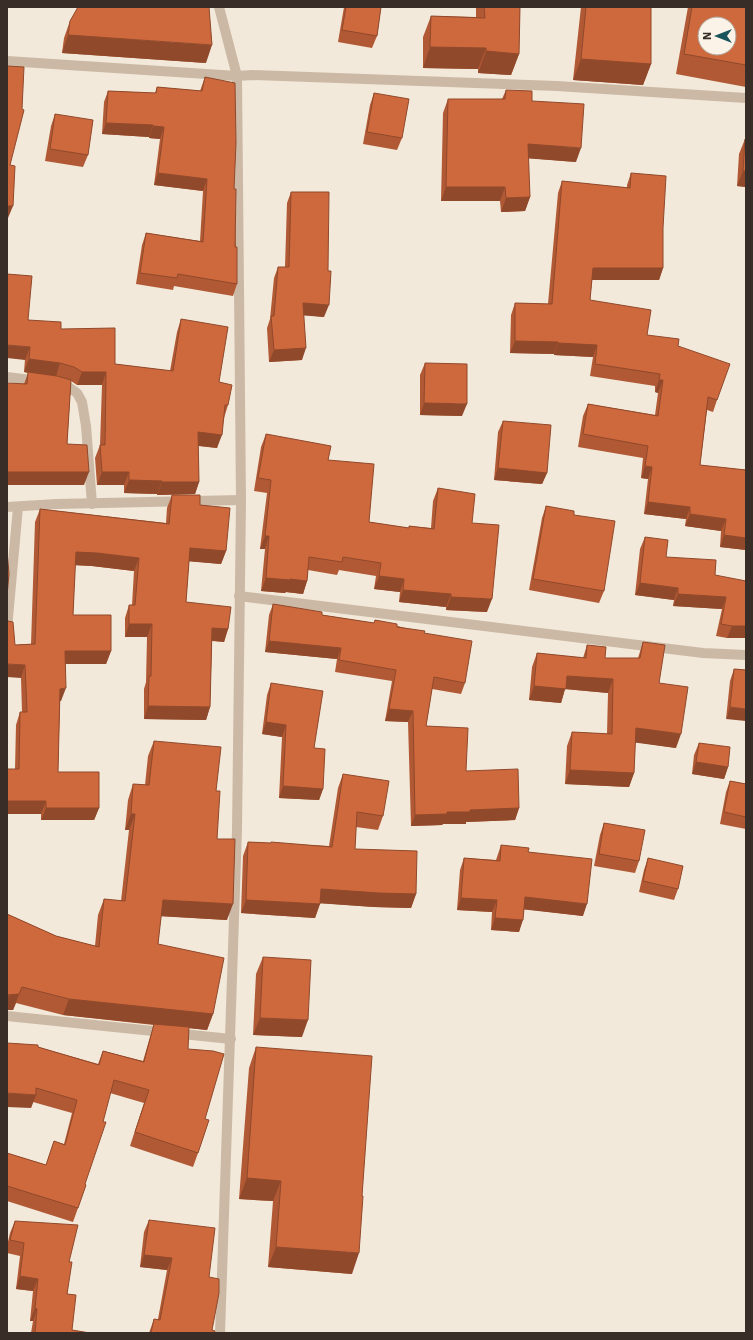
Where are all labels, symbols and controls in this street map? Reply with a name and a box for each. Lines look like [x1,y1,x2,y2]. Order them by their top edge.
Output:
north arrow [697,16,737,56]
text: N [701,32,714,40]

